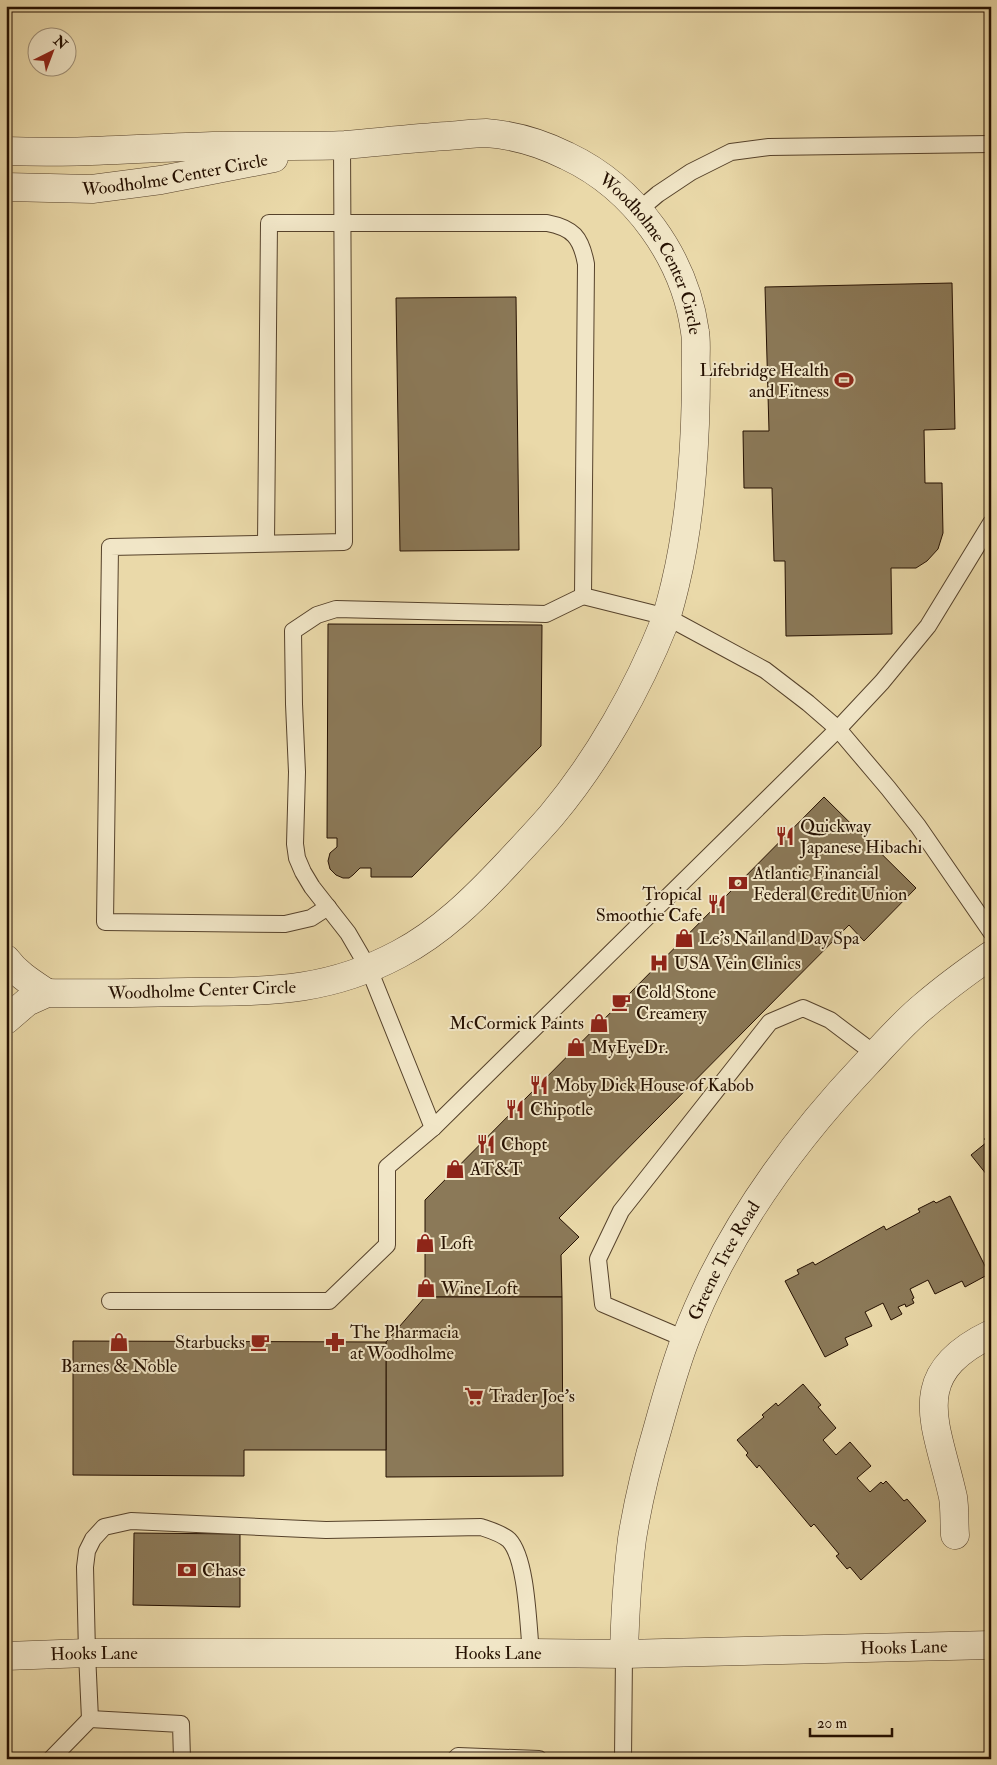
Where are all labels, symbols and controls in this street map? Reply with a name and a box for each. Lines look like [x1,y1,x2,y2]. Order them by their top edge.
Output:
north arrow [28,28,78,78]
text: N [49,32,71,54]
street label: Woodholme Center Circle [80,148,270,201]
street label: Woodholme Center Circle [594,167,706,337]
place label: Lifebridge Health and Fitness [699,359,830,403]
sports icon: Lifebridge Health and Fitness [833,369,855,391]
place label: Quickway Japanese Hibachi [799,815,922,859]
restaurant icon: Quickway Japanese Hibachi [774,825,796,847]
place label: Atlantic Financial Federal Credit Union [752,862,907,906]
bank icon: Atlantic Financial Federal Credit Union [727,872,749,894]
place label: Tropical Smoothie Cafe [596,883,702,927]
restaurant icon: Tropical Smoothie Cafe [706,893,728,915]
shop icon: Le's Nail and Day Spa [673,927,695,949]
place label: Le's Nail and Day Spa [699,927,860,950]
hospital icon: USA Vein Clinics [648,952,670,974]
place label: USA Vein Clinics [674,952,801,975]
street label: Woodholme Center Circle [107,976,297,1005]
place label: Cold Stone Creamery [636,981,717,1025]
cafe icon: Cold Stone Creamery [610,991,632,1013]
place label: McCormick Paints [449,1012,584,1035]
shop icon: McCormick Paints [588,1012,610,1034]
shop icon: MyEyeDr. [565,1036,587,1058]
place label: MyEyeDr. [591,1036,668,1059]
restaurant icon: Moby Dick House of Kabob [528,1074,550,1096]
place label: Moby Dick House of Kabob [554,1074,754,1097]
restaurant icon: Chipotle [504,1098,526,1120]
place label: Chipotle [530,1098,594,1121]
restaurant icon: Chopt [475,1133,497,1155]
place label: Chopt [501,1133,547,1156]
shop icon: AT&T [444,1158,466,1180]
place label: AT&T [469,1158,523,1181]
street label: Greene Tree Road [683,1197,765,1324]
shop icon: Loft [414,1232,436,1254]
place label: Loft [440,1232,474,1255]
shop icon: Wine Loft [415,1277,437,1299]
place label: Wine Loft [440,1277,518,1300]
place label: The Pharmacia at Woodholme [350,1321,460,1365]
shop icon: Barnes & Noble [108,1331,130,1353]
place label: Starbucks [175,1331,245,1354]
cafe icon: Starbucks [249,1331,271,1353]
pharmacy icon: The Pharmacia at Woodholme [324,1331,346,1353]
place label: Barnes & Noble [61,1355,178,1378]
supermarket icon: Trader Joe's [463,1385,485,1407]
place label: Trader Joe's [489,1385,575,1408]
bank icon: Chase [176,1559,198,1581]
place label: Chase [202,1559,246,1582]
street label: Hooks Lane [860,1635,948,1660]
street label: Hooks Lane [50,1642,138,1666]
street label: Hooks Lane [454,1642,542,1665]
scale bar [810,1705,892,1737]
text: 20 m [817,1714,847,1733]

